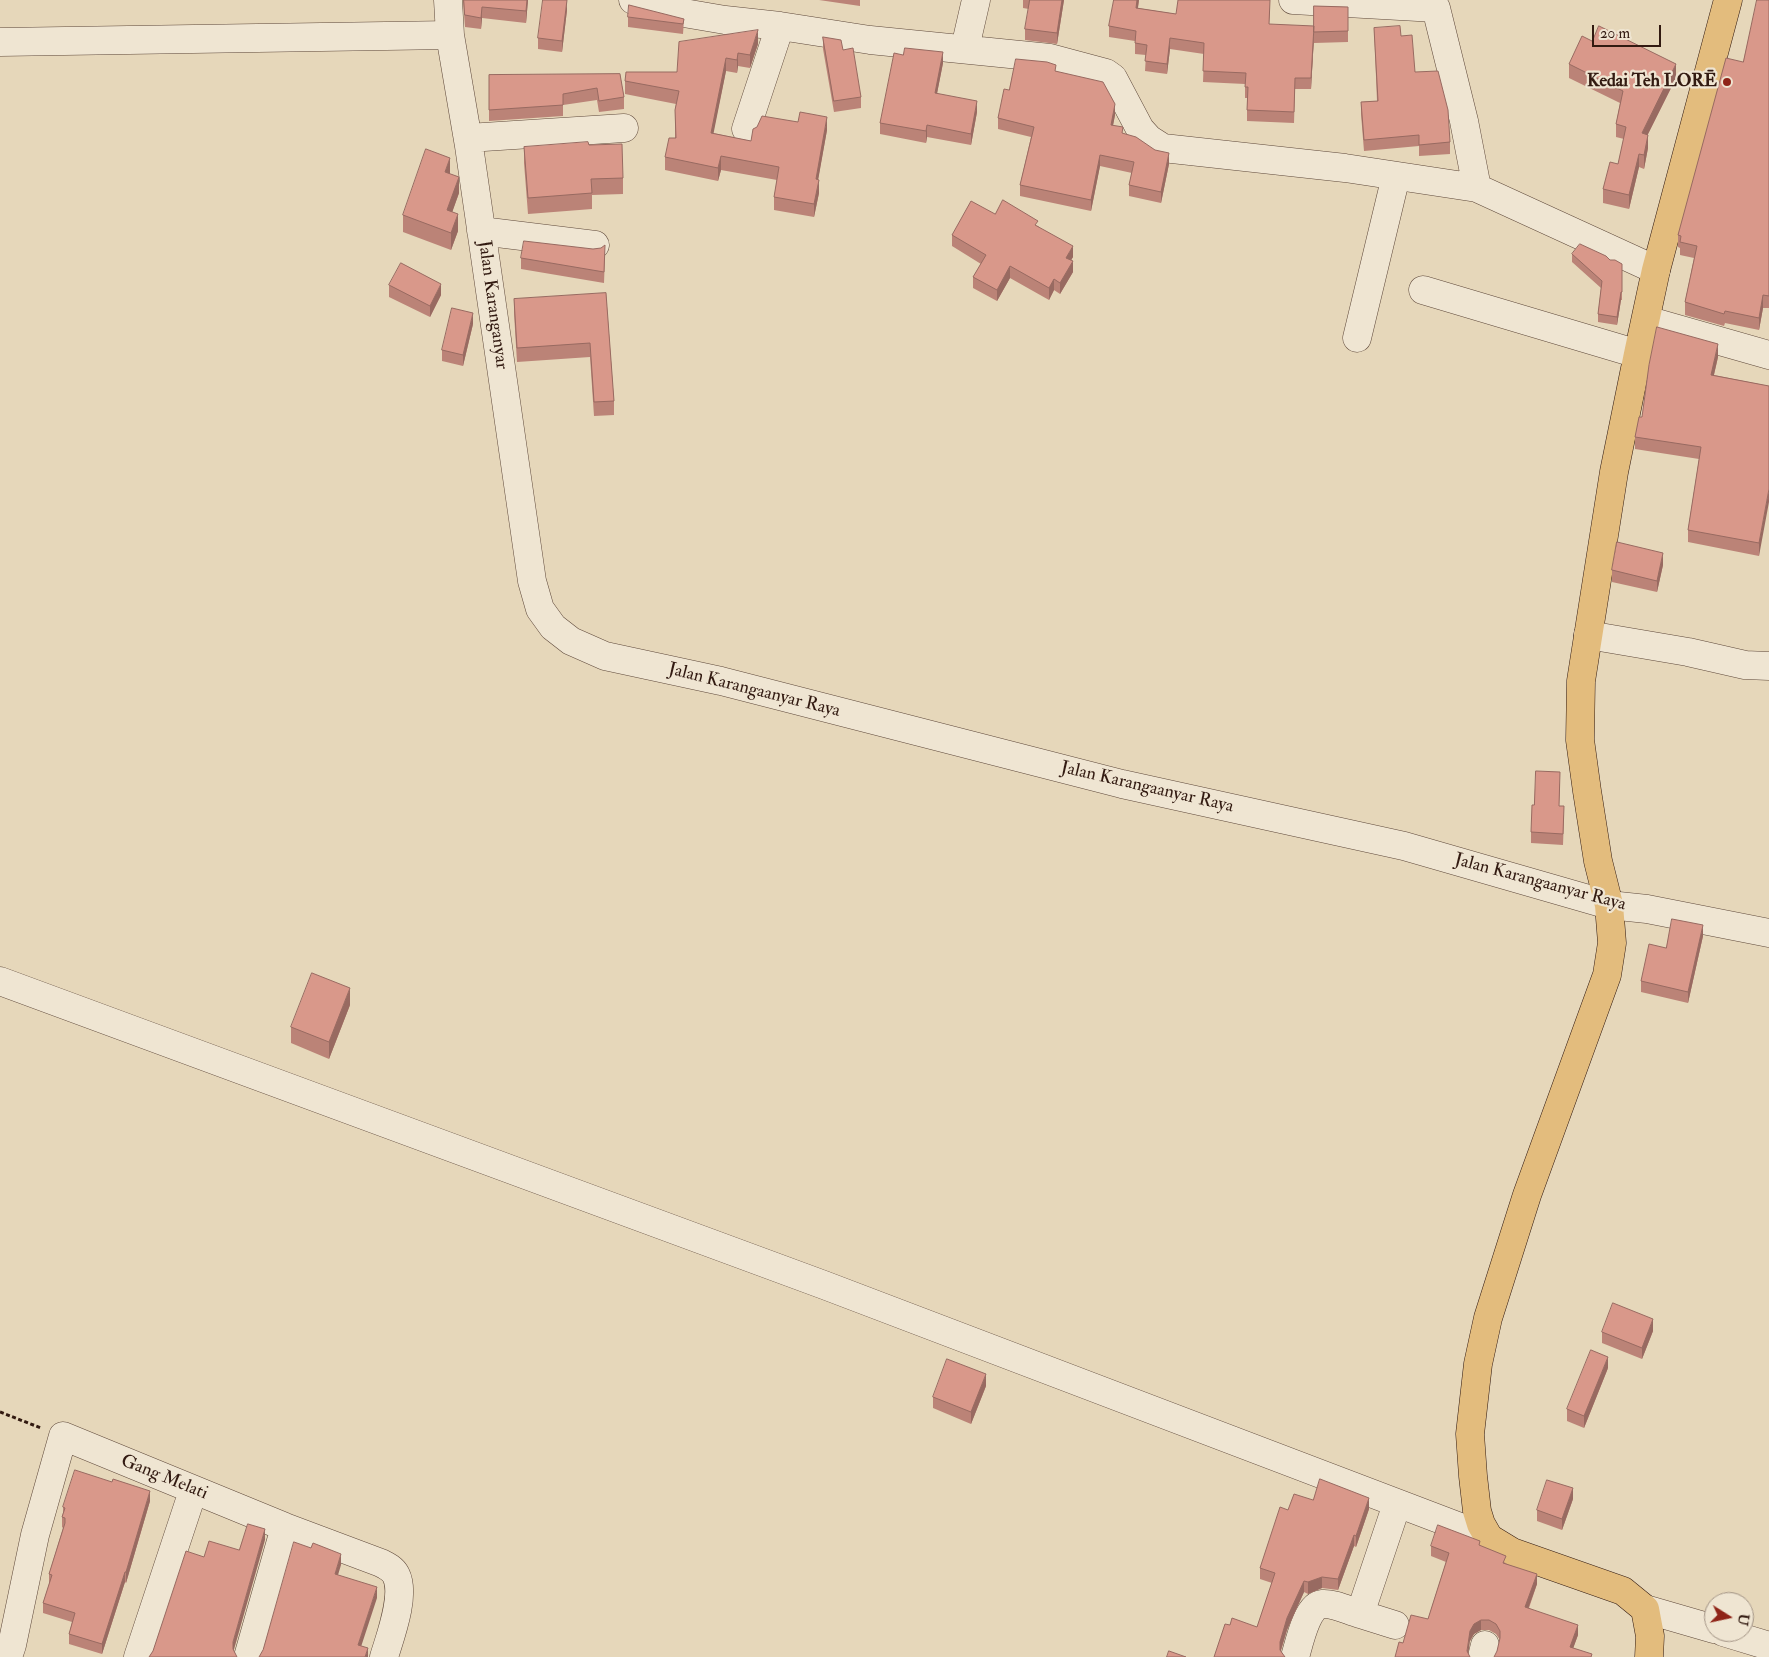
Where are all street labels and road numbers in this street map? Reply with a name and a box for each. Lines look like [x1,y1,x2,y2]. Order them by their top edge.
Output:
street label: Jalan Karanganyar [472,239,512,371]
street label: Jalan Karangaanyar Raya [666,659,842,723]
street label: Jalan Karangaanyar Raya [1059,758,1235,818]
street label: Jalan Karangaanyar Raya [1452,850,1628,916]
street label: Gang Melati [117,1451,211,1505]

